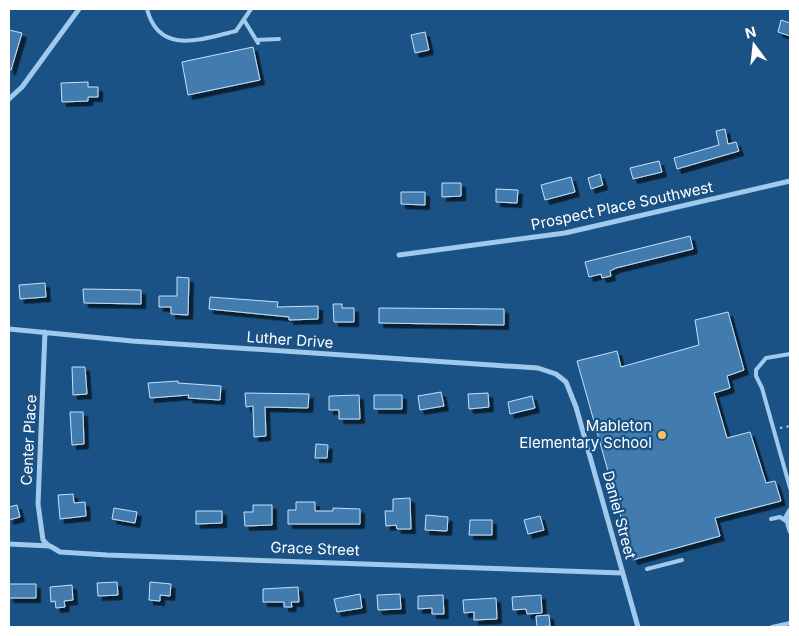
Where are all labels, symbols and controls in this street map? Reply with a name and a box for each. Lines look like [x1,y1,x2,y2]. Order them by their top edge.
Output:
north arrow [729,20,779,70]
text: N [743,22,758,42]
street label: Prospect Place Southwest [529,177,715,234]
street label: Luther Drive [246,327,334,352]
street label: Center Place [17,394,40,486]
place label: Mableton Elementary School [519,416,652,452]
marker: Mableton Elementary School [656,429,668,441]
street label: Daniel Street [599,469,640,561]
street label: Grace Street [270,537,360,560]

